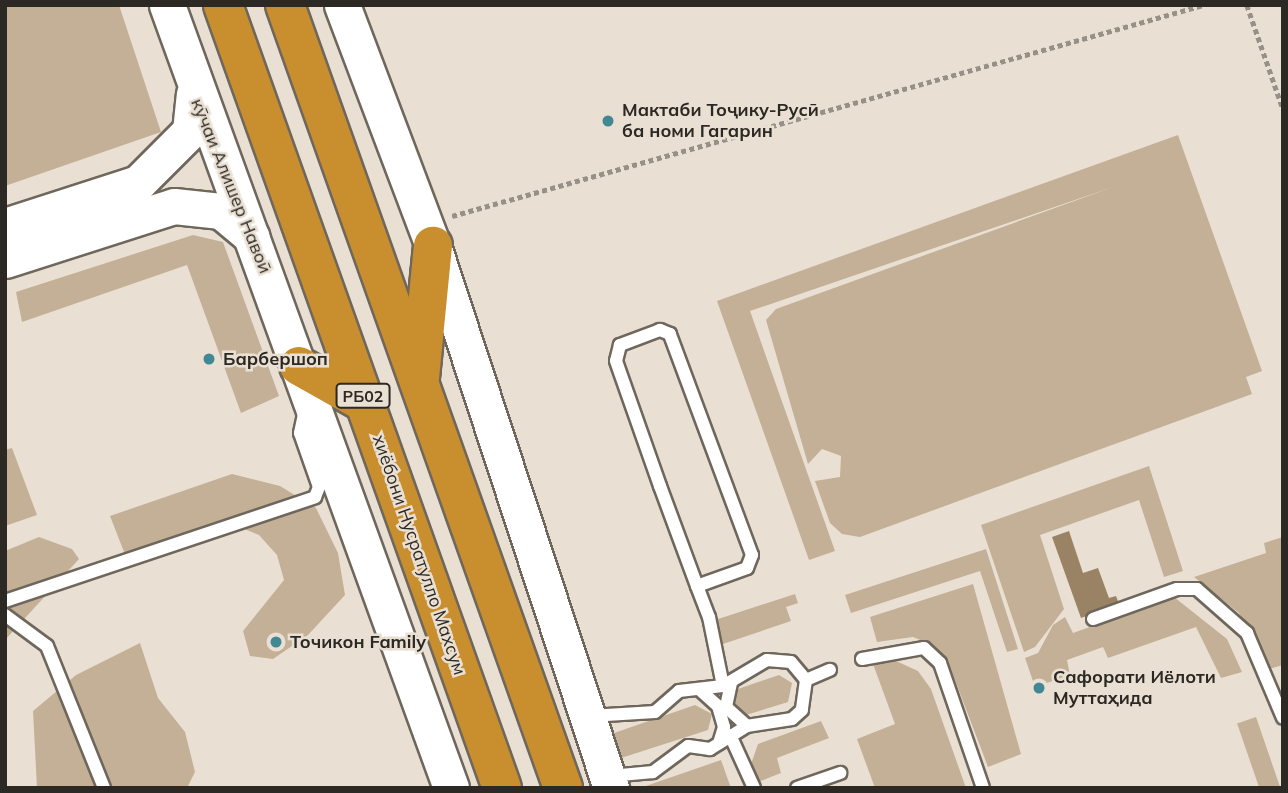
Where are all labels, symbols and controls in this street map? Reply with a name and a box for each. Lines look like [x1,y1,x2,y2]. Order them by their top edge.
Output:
street label: кӯчаи Алишер Навоӣ [186,95,276,277]
place label: Мактаби Тоҷику-Русӣ ба номи Гагарин [622,100,819,142]
marker: Мактаби Тоҷику-Русӣ ба номи Гагарин [600,113,616,129]
place label: Барбершоп [223,348,328,370]
marker: Барбершоп [201,351,217,367]
road number: РБ02 [335,384,391,408]
street label: хиёбони Нусратулло Махсум [368,432,470,678]
place label: Точикон Family [290,631,426,653]
marker: Точикон Family [268,634,284,650]
place label: Сафорати Иёлоти Муттаҳида [1053,667,1216,710]
marker: Сафорати Иёлоти Муттаҳида [1031,680,1047,696]

